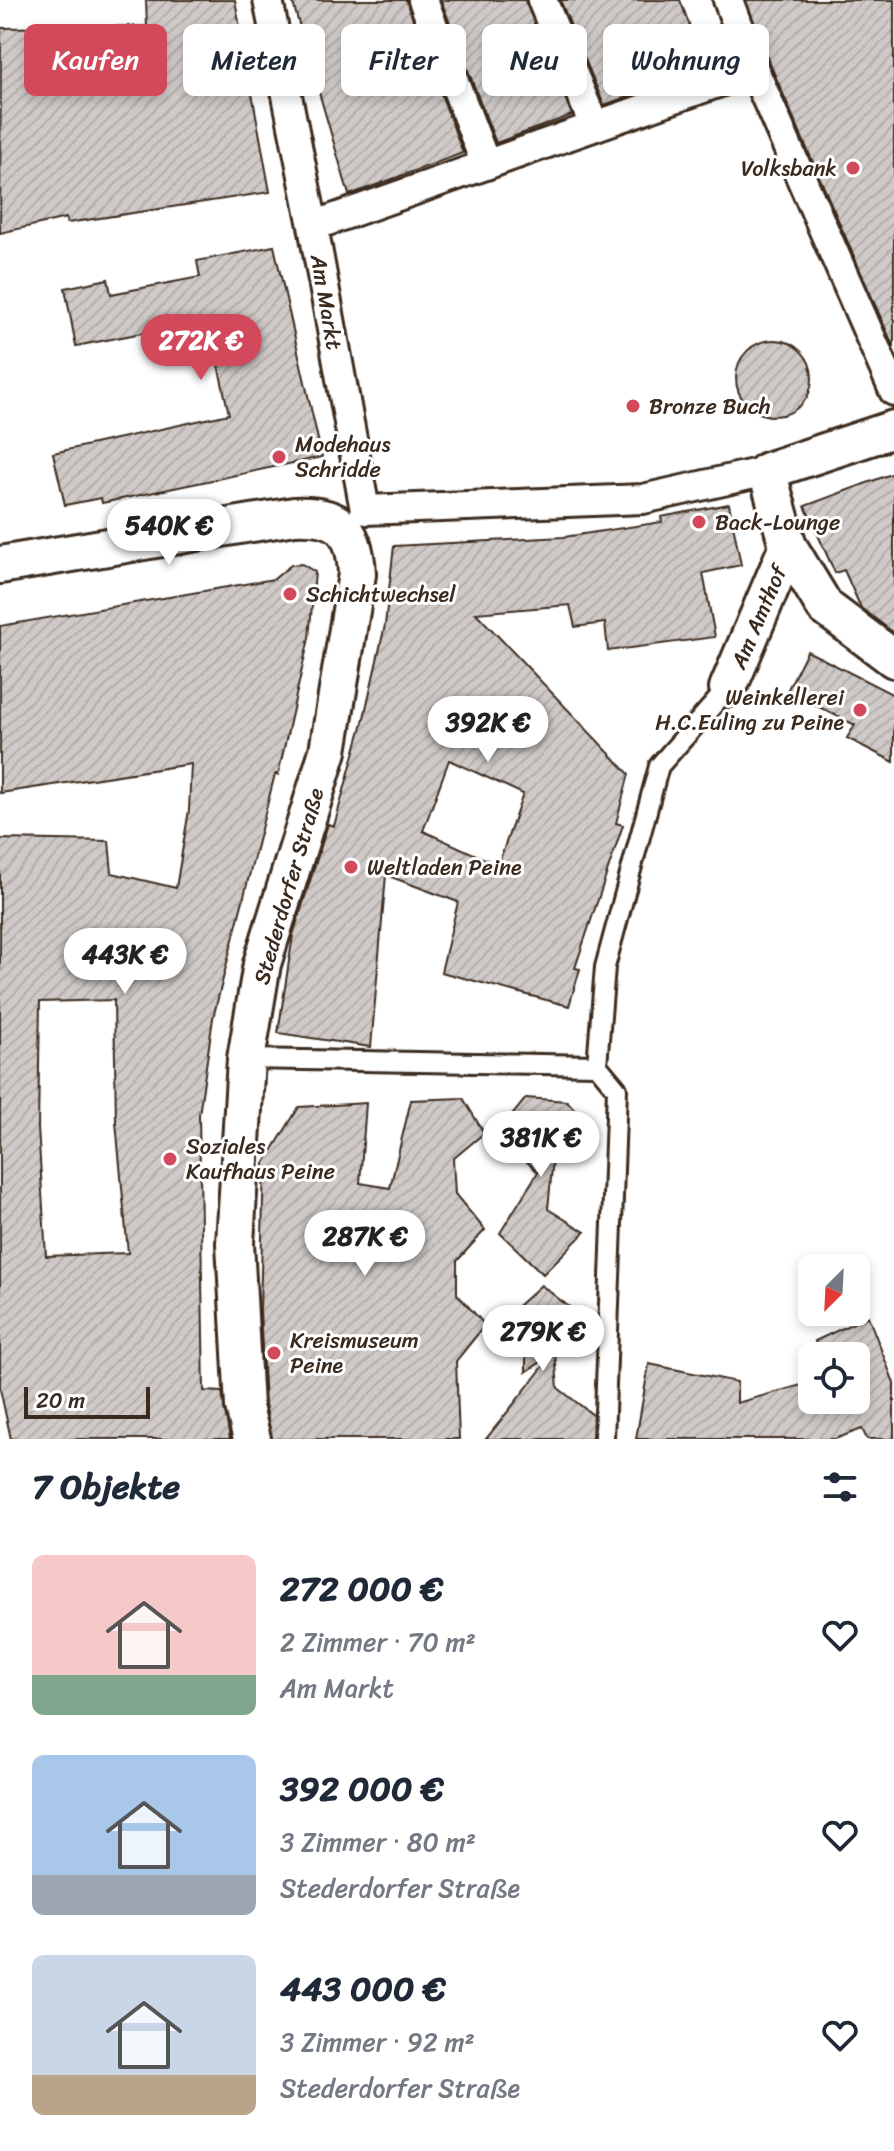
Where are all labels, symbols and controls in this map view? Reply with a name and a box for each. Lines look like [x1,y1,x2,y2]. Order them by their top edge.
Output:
chip: Kaufen [24,24,167,96]
chip: Mieten [183,24,325,96]
chip: Filter [341,24,466,96]
chip: Neu [482,24,587,96]
chip: Wohnung [603,24,769,96]
place label: Volksbank [741,149,837,188]
marker: Volksbank [844,159,862,177]
street label: Am Markt [299,250,354,353]
pin: 272K € [136,314,266,382]
text: 272K € [159,317,243,363]
place label: Bronze Buch [649,387,771,426]
marker: Bronze Buch [624,397,642,415]
place label: Modehaus Schridde [295,425,390,489]
marker: Modehaus Schridde [270,448,288,466]
pin: 540K € [104,499,234,567]
text: 540K € [125,502,213,548]
place label: Back-Lounge [715,503,840,542]
marker: Back-Lounge [690,513,708,531]
street label: Am Amthof [719,557,799,676]
place label: Schichtwechsel [306,575,456,614]
marker: Schichtwechsel [281,585,299,603]
place label: Weinkellerei H.C.Euling zu Peine [655,678,845,742]
pin: 392K € [423,696,553,764]
text: 392K € [445,699,531,745]
marker: Weinkellerei H.C.Euling zu Peine [851,701,869,719]
street label: Stederdorfer Straße [242,783,335,989]
place label: Weltladen Peine [367,848,522,887]
marker: Weltladen Peine [342,858,360,876]
pin: 443K € [60,928,190,996]
text: 443K € [82,931,168,977]
pin: 381K € [476,1111,606,1179]
text: 381K € [501,1114,581,1160]
place label: Soziales Kaufhaus Peine [186,1127,335,1191]
marker: Soziales Kaufhaus Peine [161,1150,179,1168]
pin: 287K € [300,1210,430,1278]
text: 287K € [322,1213,408,1259]
north arrow [798,1254,870,1326]
map controls [798,1254,870,1414]
pin: 279K € [478,1305,608,1373]
text: 279K € [500,1308,586,1354]
place label: Kreismuseum Peine [290,1321,419,1385]
button: locate [798,1342,870,1414]
marker: Kreismuseum Peine [265,1344,283,1362]
text: 20 m [36,1381,85,1420]
scale bar [24,1383,150,1419]
text: 7 Objekte [32,1457,180,1517]
icon: filters [818,1465,862,1509]
text: 272 000 € [280,1559,443,1619]
icon: home [96,1587,192,1683]
icon: heart [818,1613,862,1657]
text: 2 Zimmer · 70 m² [280,1619,476,1665]
text: Am Markt [280,1665,394,1711]
text: 392 000 € [280,1759,444,1819]
icon: home [96,1787,192,1883]
icon: heart [818,1813,862,1857]
text: 3 Zimmer · 80 m² [280,1819,476,1865]
text: Stederdorfer Straße [280,1865,520,1911]
text: 443 000 € [280,1959,446,2019]
icon: home [96,1987,192,2083]
icon: heart [818,2013,862,2057]
text: 3 Zimmer · 92 m² [280,2019,475,2065]
text: Stederdorfer Straße [280,2065,520,2111]

